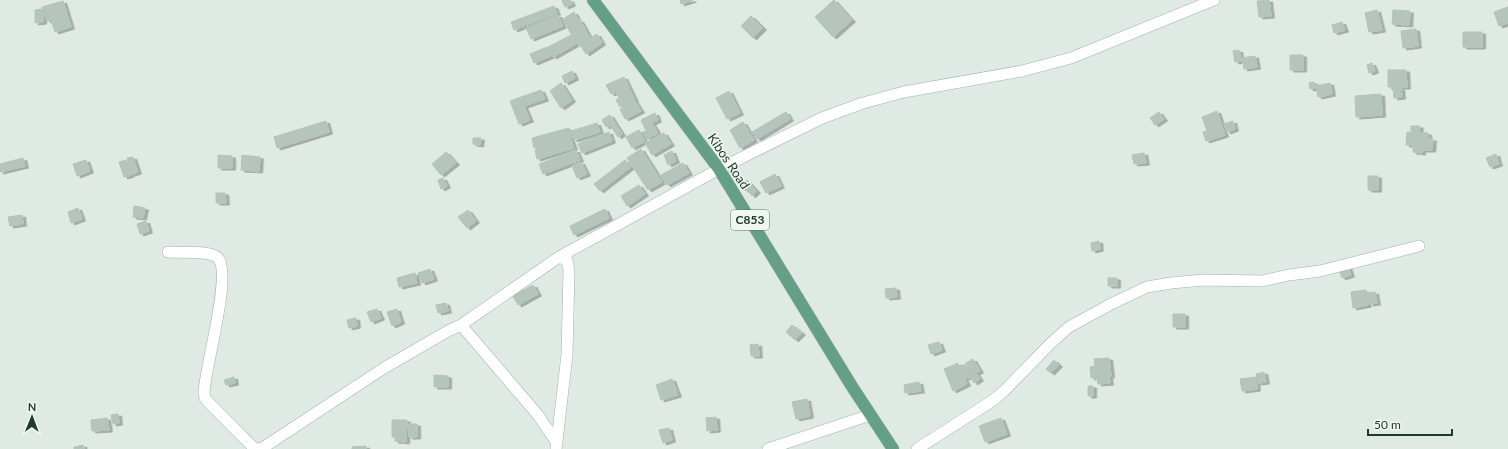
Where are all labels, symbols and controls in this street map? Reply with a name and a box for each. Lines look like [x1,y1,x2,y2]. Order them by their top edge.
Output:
street label: Kibos Road [704,130,754,192]
road number: C853 [731,210,769,230]
north arrow [12,397,52,437]
text: N [28,400,37,413]
scale bar [1368,411,1452,437]
text: 50 m [1374,417,1401,432]

